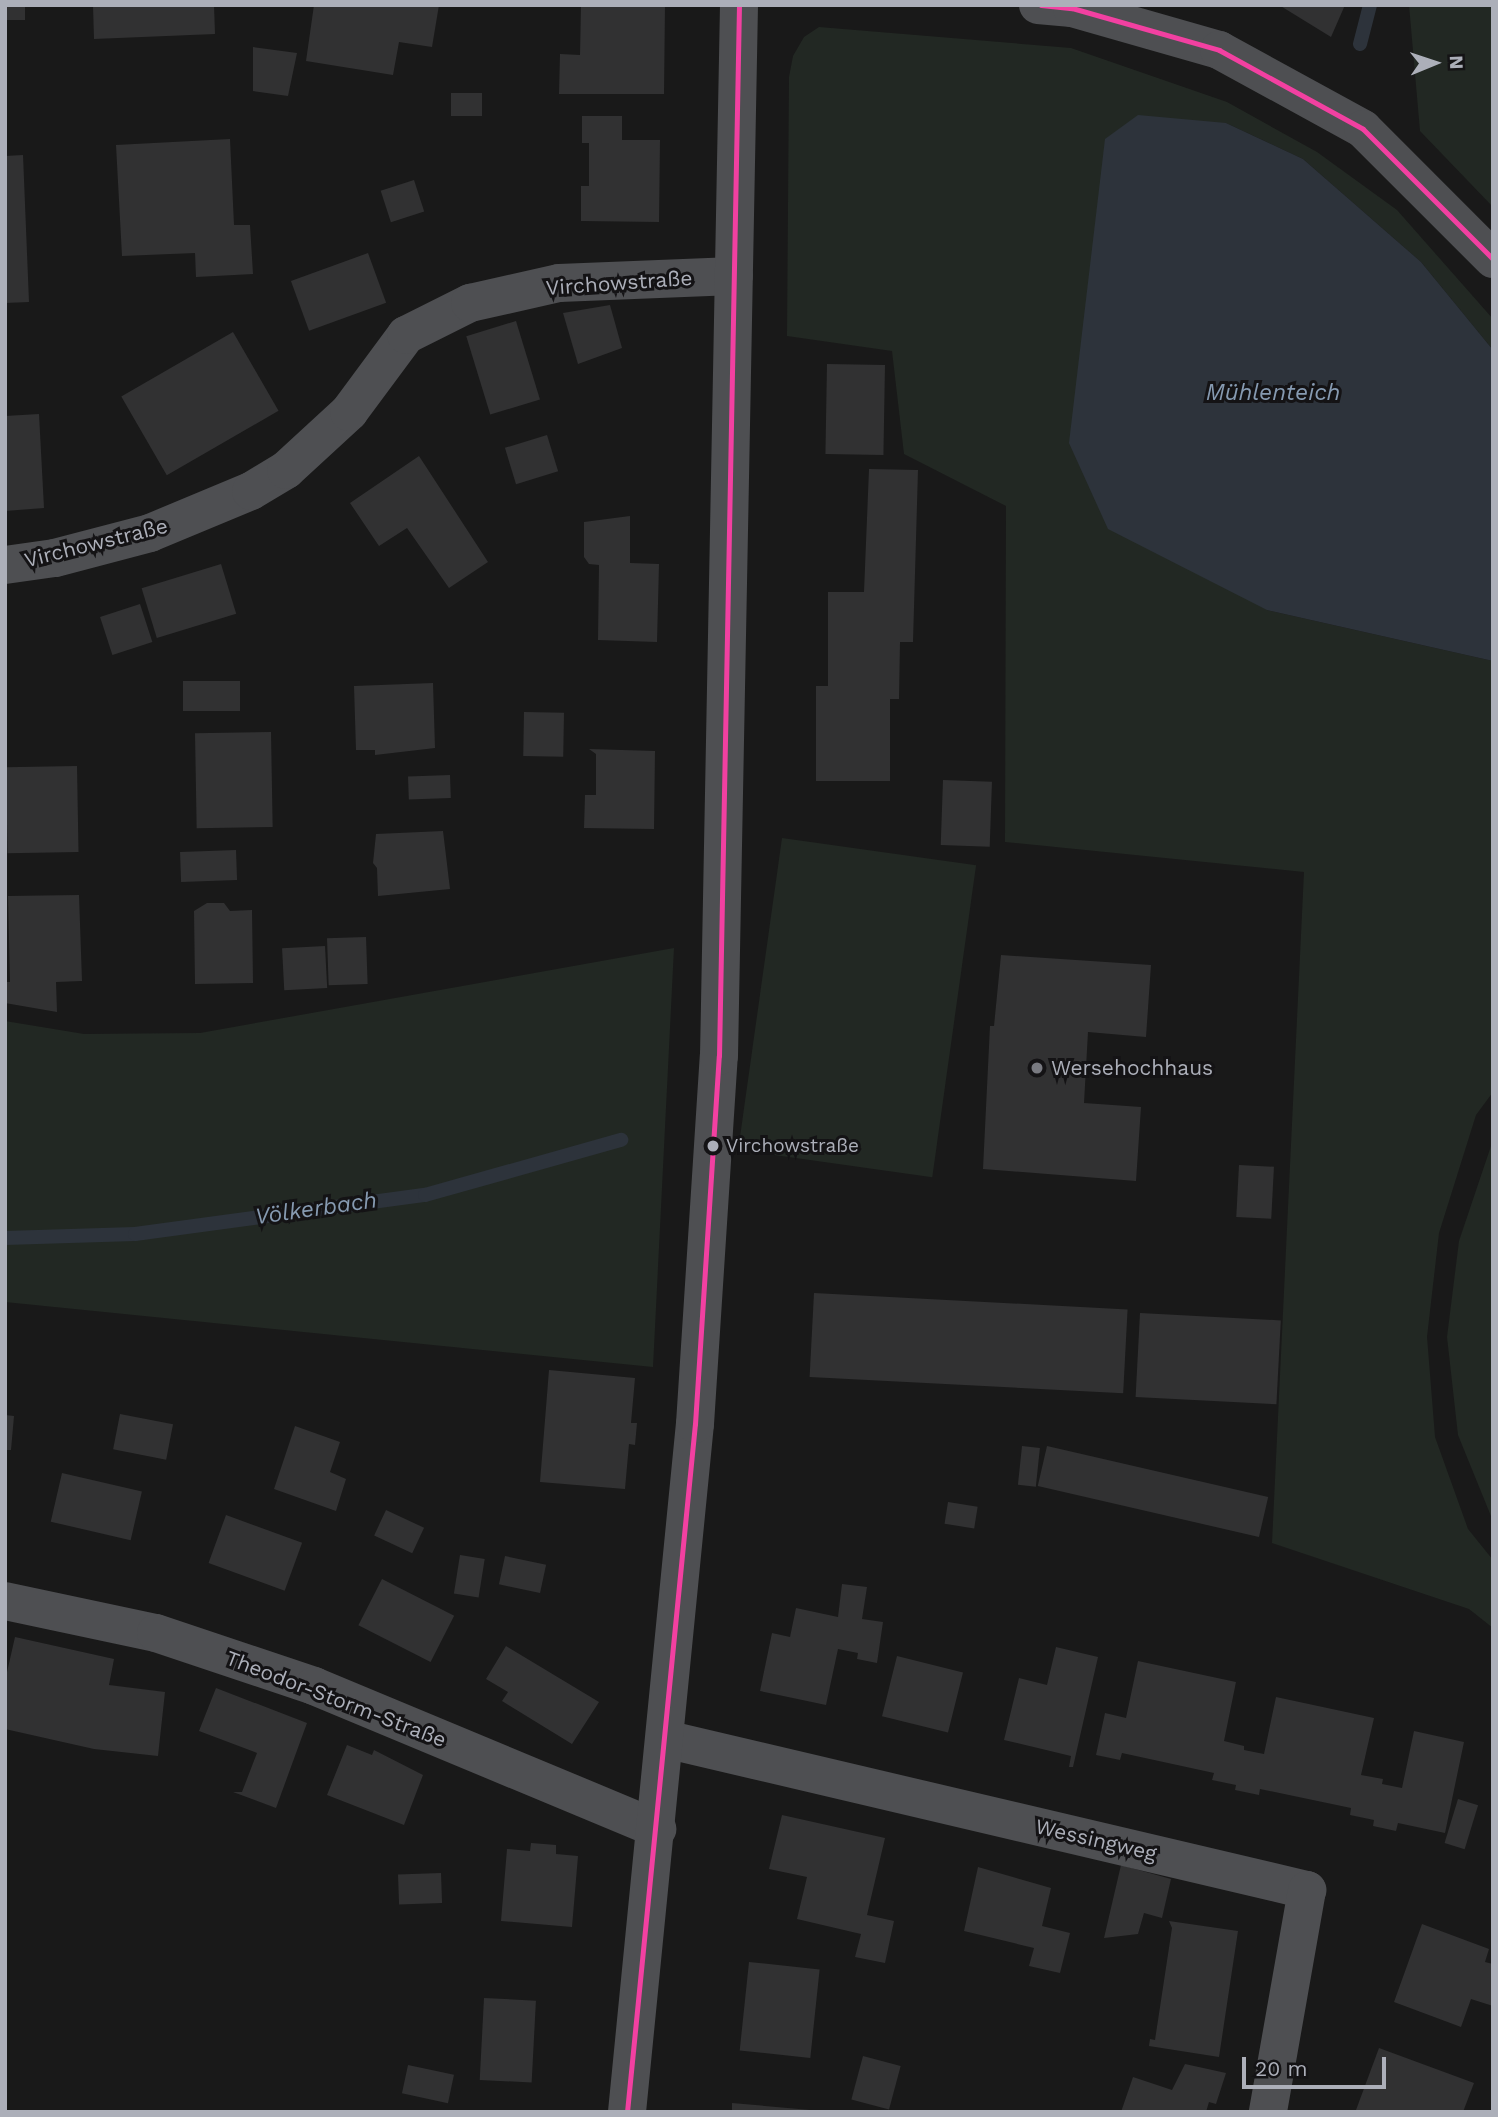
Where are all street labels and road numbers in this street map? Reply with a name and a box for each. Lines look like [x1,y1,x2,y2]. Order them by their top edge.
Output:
street label: Virchowstraße [545,265,693,301]
street label: Virchowstraße [22,513,170,573]
street label: Theodor-Storm-Straße [222,1645,450,1753]
street label: Wessingweg [1033,1814,1159,1866]

